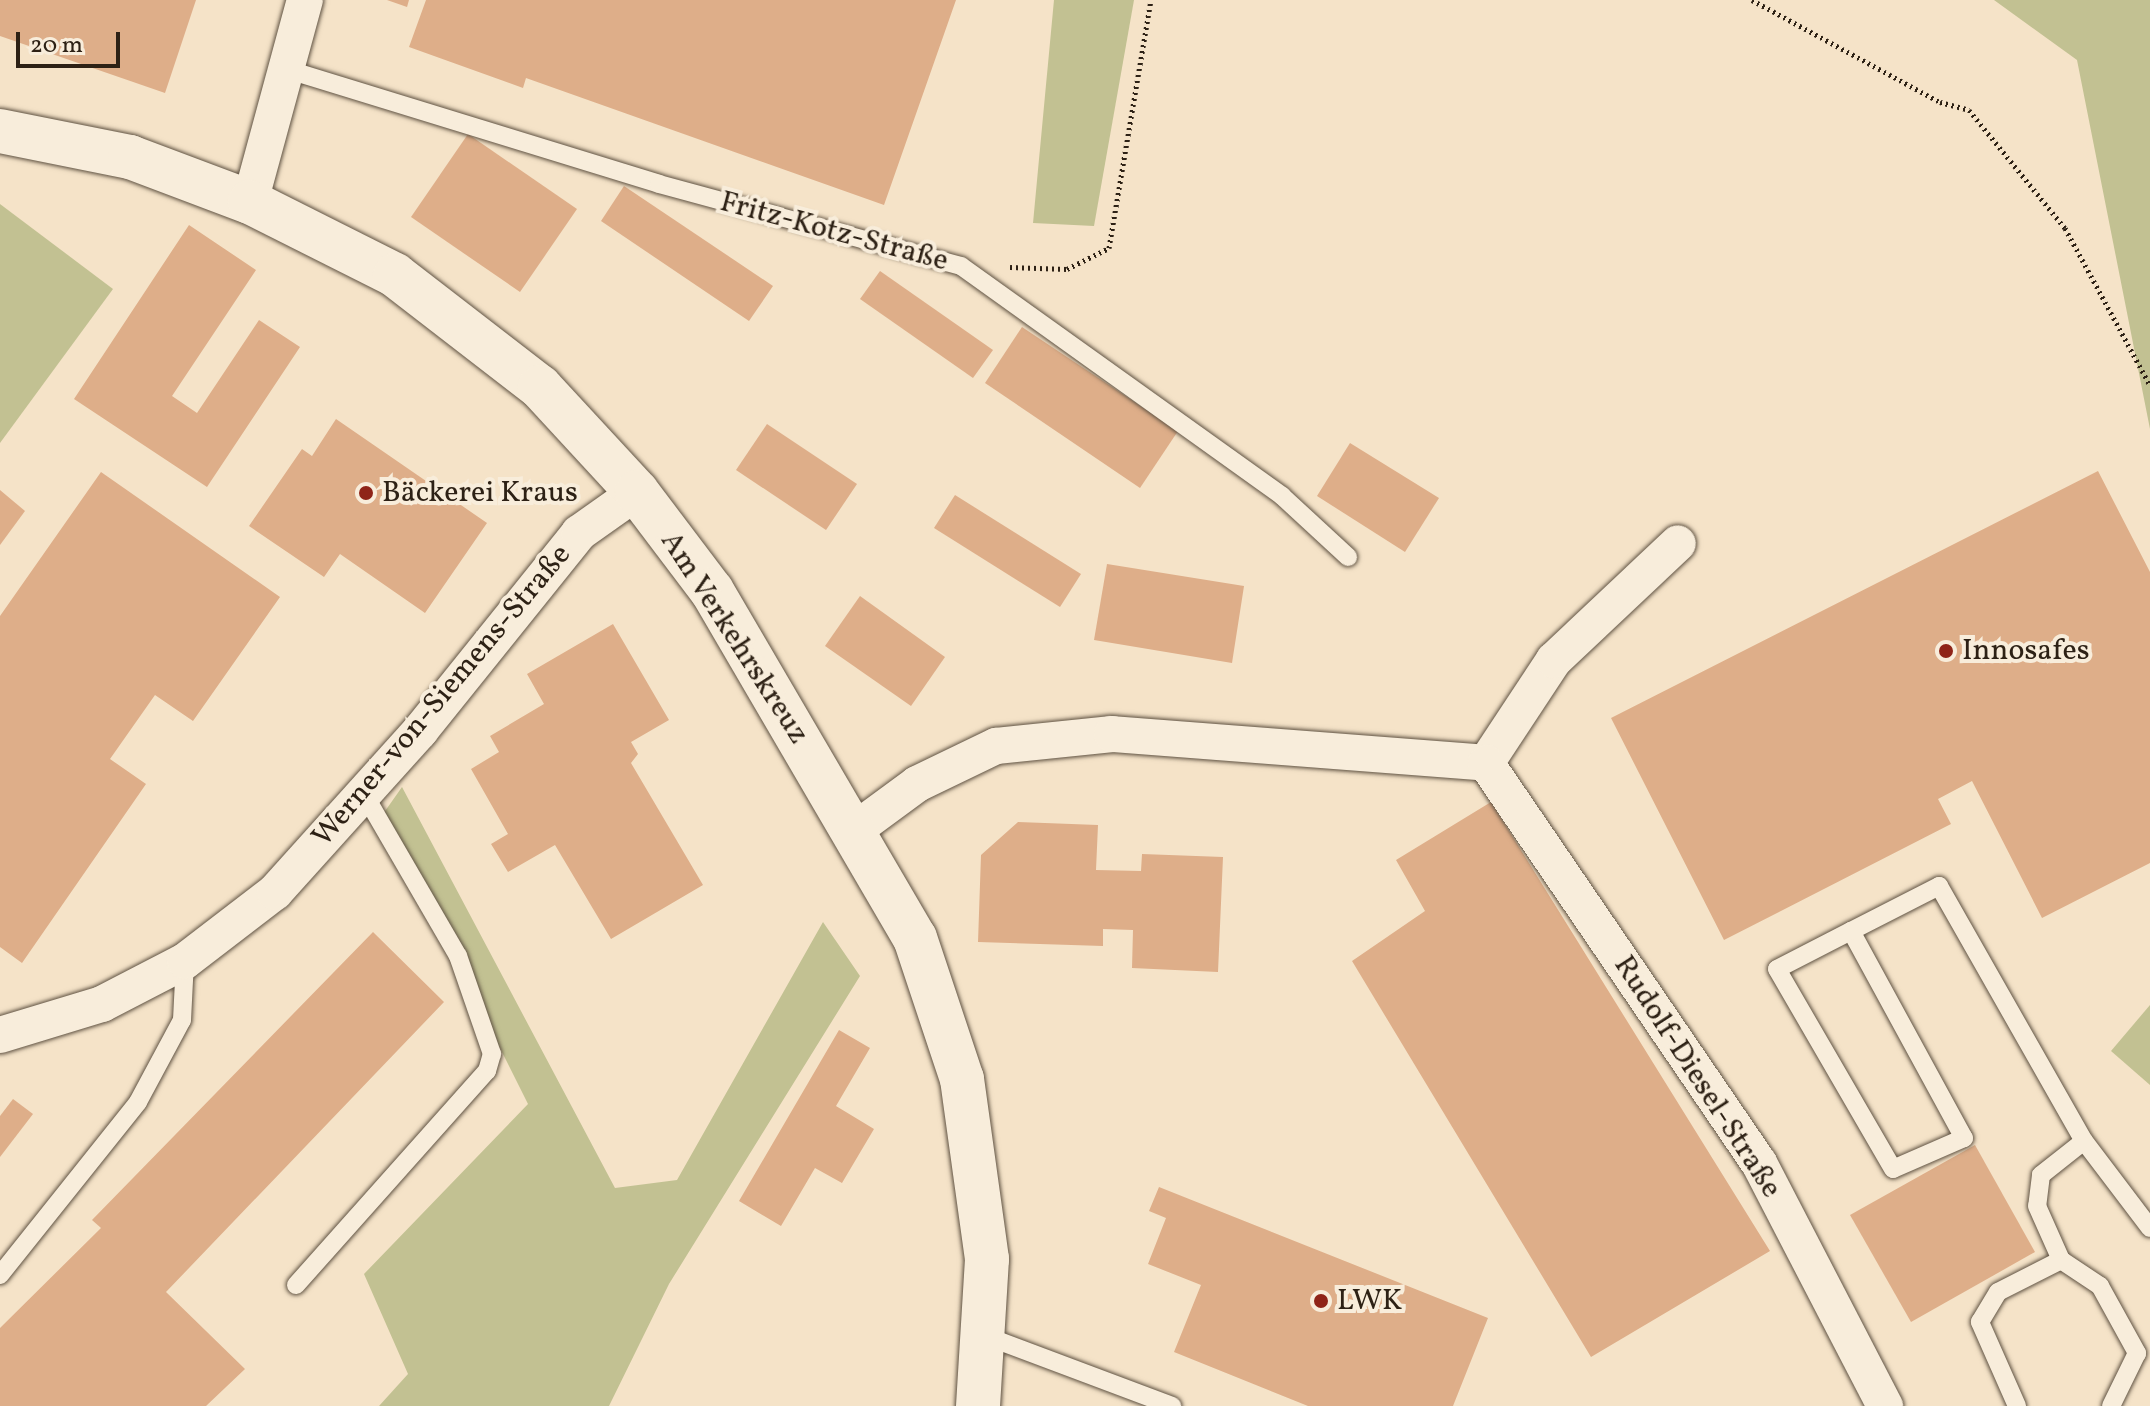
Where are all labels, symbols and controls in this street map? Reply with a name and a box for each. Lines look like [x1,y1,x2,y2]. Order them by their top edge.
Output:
scale bar [20,16,124,66]
text: 20 m [30,29,83,63]
street label: Fritz-Kotz-Straße [716,184,952,280]
place label: Bäckerei Kraus [382,475,578,511]
marker: Bäckerei Kraus [357,484,375,502]
street label: Am Verkehrskreuz [652,525,816,751]
street label: Werner-von-Siemens-Straße [305,538,579,854]
place label: Innosafes [1962,633,2089,669]
marker: Innosafes [1937,642,1955,660]
street label: Rudolf-Diesel-Straße [1605,949,1789,1205]
place label: LWK [1337,1283,1402,1319]
marker: LWK [1312,1292,1330,1310]

